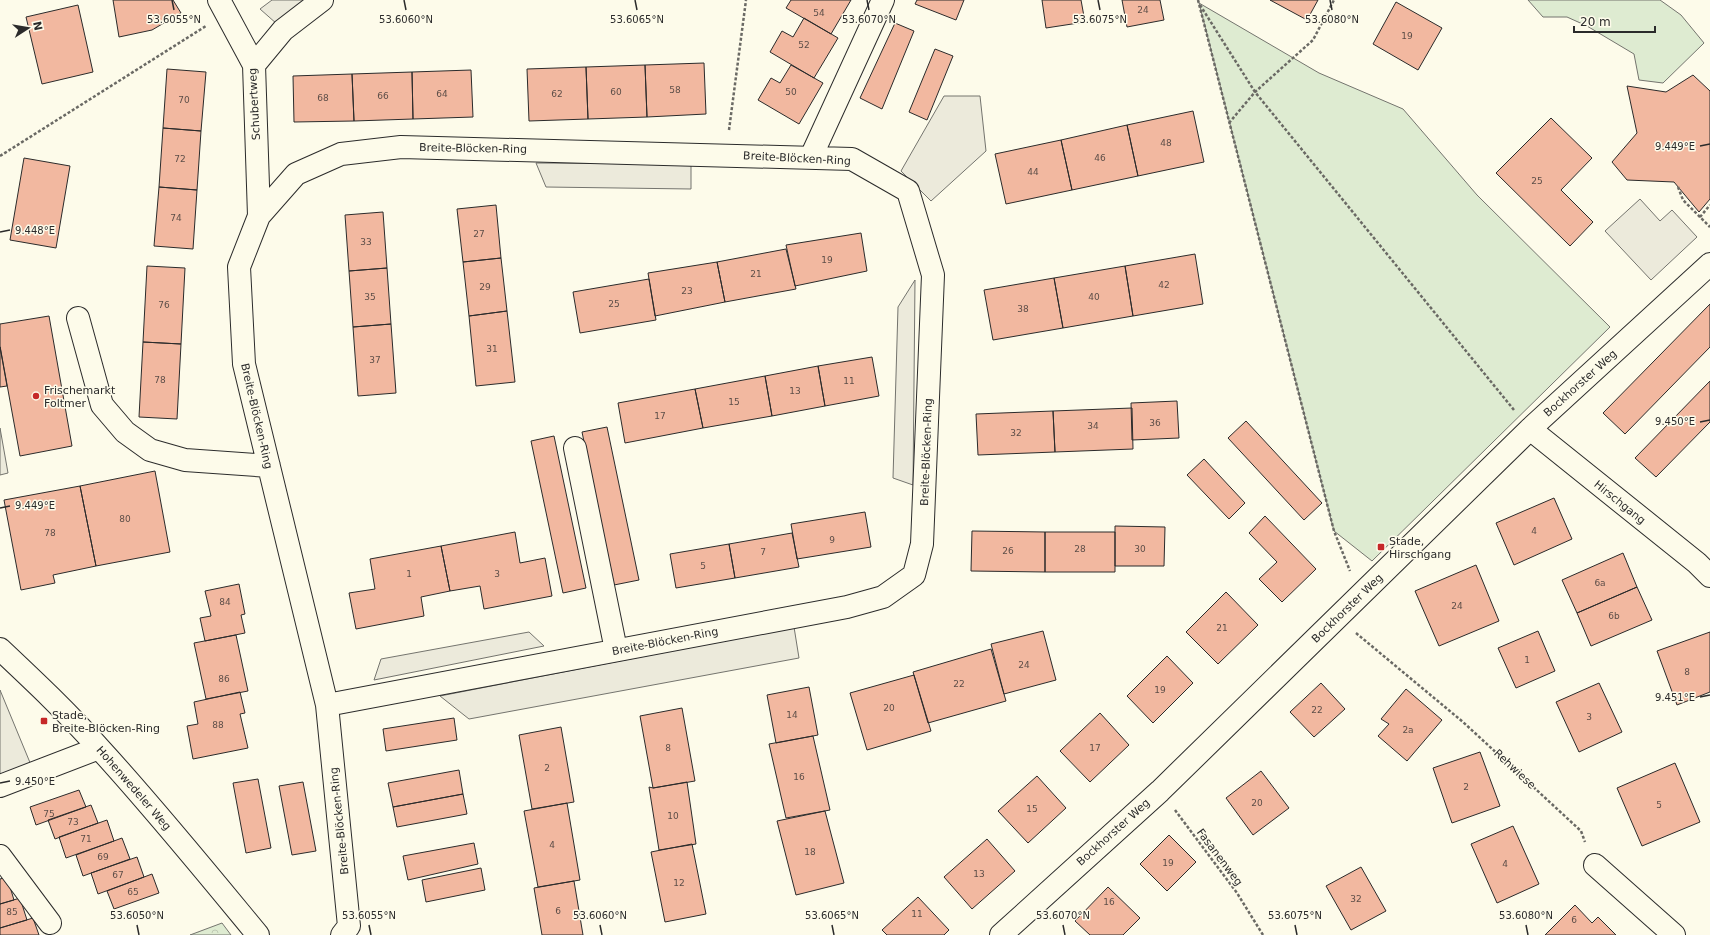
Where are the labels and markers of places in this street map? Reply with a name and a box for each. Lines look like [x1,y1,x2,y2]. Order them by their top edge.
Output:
place label: Frischemarkt Foltmer [44,384,116,410]
marker: Frischemarkt Foltmer [31,391,41,401]
place label: Stade, Hirschgang [1389,535,1451,561]
marker: Stade, Hirschgang [1376,542,1386,552]
place label: Stade, Breite-Blöcken-Ring [52,709,160,735]
marker: Stade, Breite-Blöcken-Ring [39,716,49,726]

